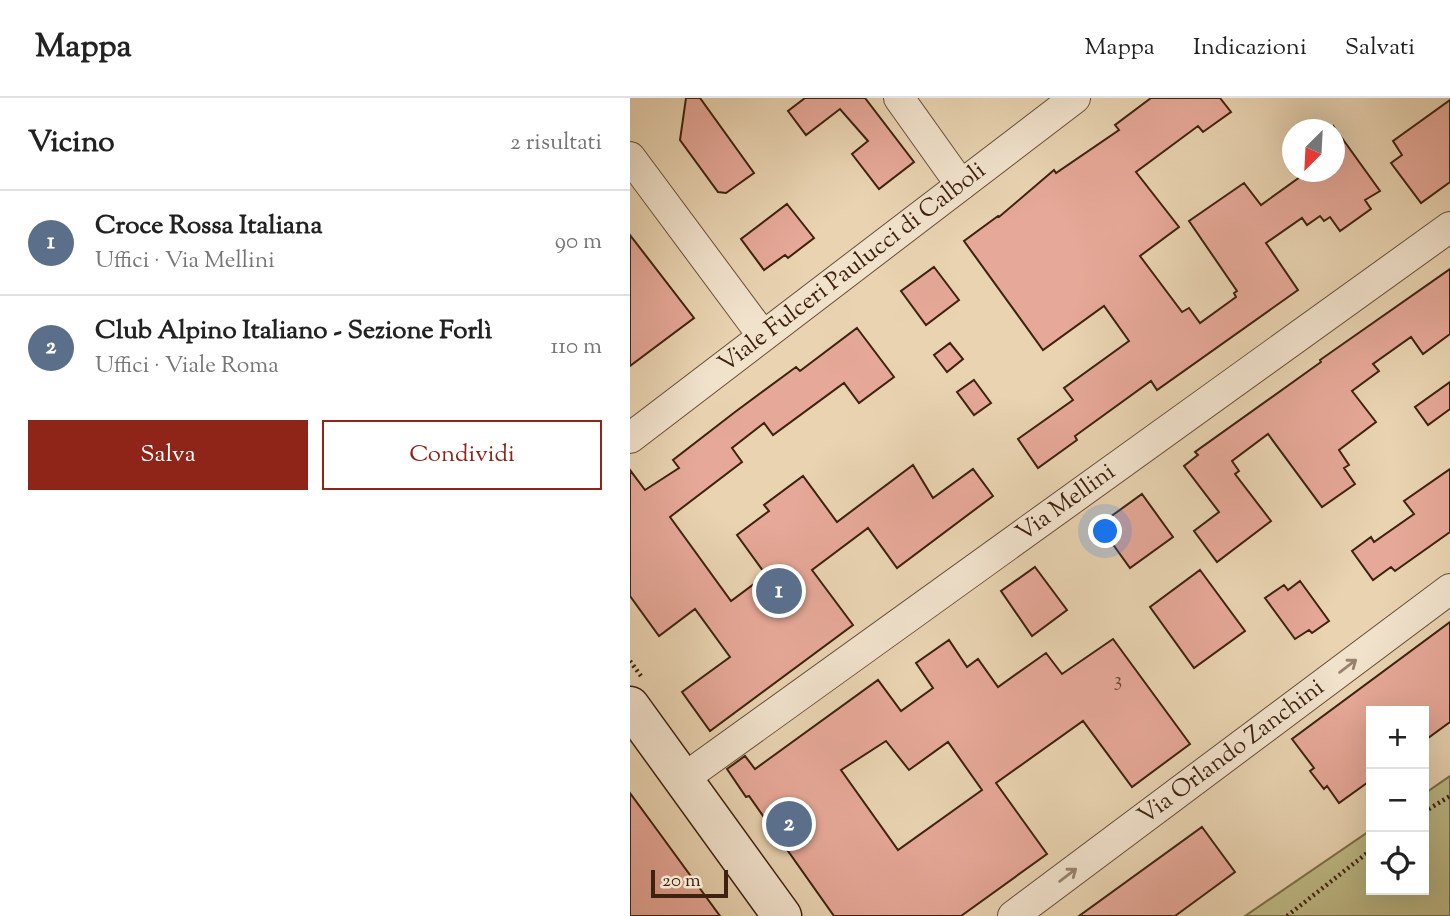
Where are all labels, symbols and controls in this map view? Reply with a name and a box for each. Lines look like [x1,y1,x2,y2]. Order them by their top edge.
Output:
text: Mappa [35,24,132,72]
text: Mappa [1085,31,1155,65]
text: Indicazioni [1193,31,1307,65]
text: Salvati [1345,31,1415,65]
north arrow [1282,119,1345,182]
text: Vicino [28,122,115,165]
text: 2 risultati [510,127,602,160]
street label: Viale Fulceri Paulucci di Calboli [712,155,994,381]
text: Croce Rossa Italiana [95,208,322,245]
text: 1 [47,226,55,259]
text: 90 m [555,226,602,259]
text: Uffici · Via Mellini [95,245,275,278]
text: Club Alpino Italiano - Sezione Forlì [95,313,492,350]
text: 2 [46,331,56,364]
text: 110 m [551,331,602,364]
text: Uffici · Viale Roma [95,350,279,383]
button: Salva [28,420,308,490]
button: Condividi [322,420,602,490]
street label: Via Mellini [1009,456,1123,551]
your location [1088,514,1122,548]
pin: 1 [756,565,802,617]
one-way arrow [1338,658,1357,673]
house number: 3 [1114,666,1122,696]
street label: Via Orlando Zanchini [1131,671,1332,833]
map controls [1366,706,1429,895]
button: + [1366,706,1429,769]
button: − [1366,769,1429,832]
pin: 2 [766,798,812,850]
button: locate [1366,832,1429,895]
scale bar [651,867,728,899]
text: 20 m [662,868,701,895]
one-way arrow [1058,868,1077,882]

